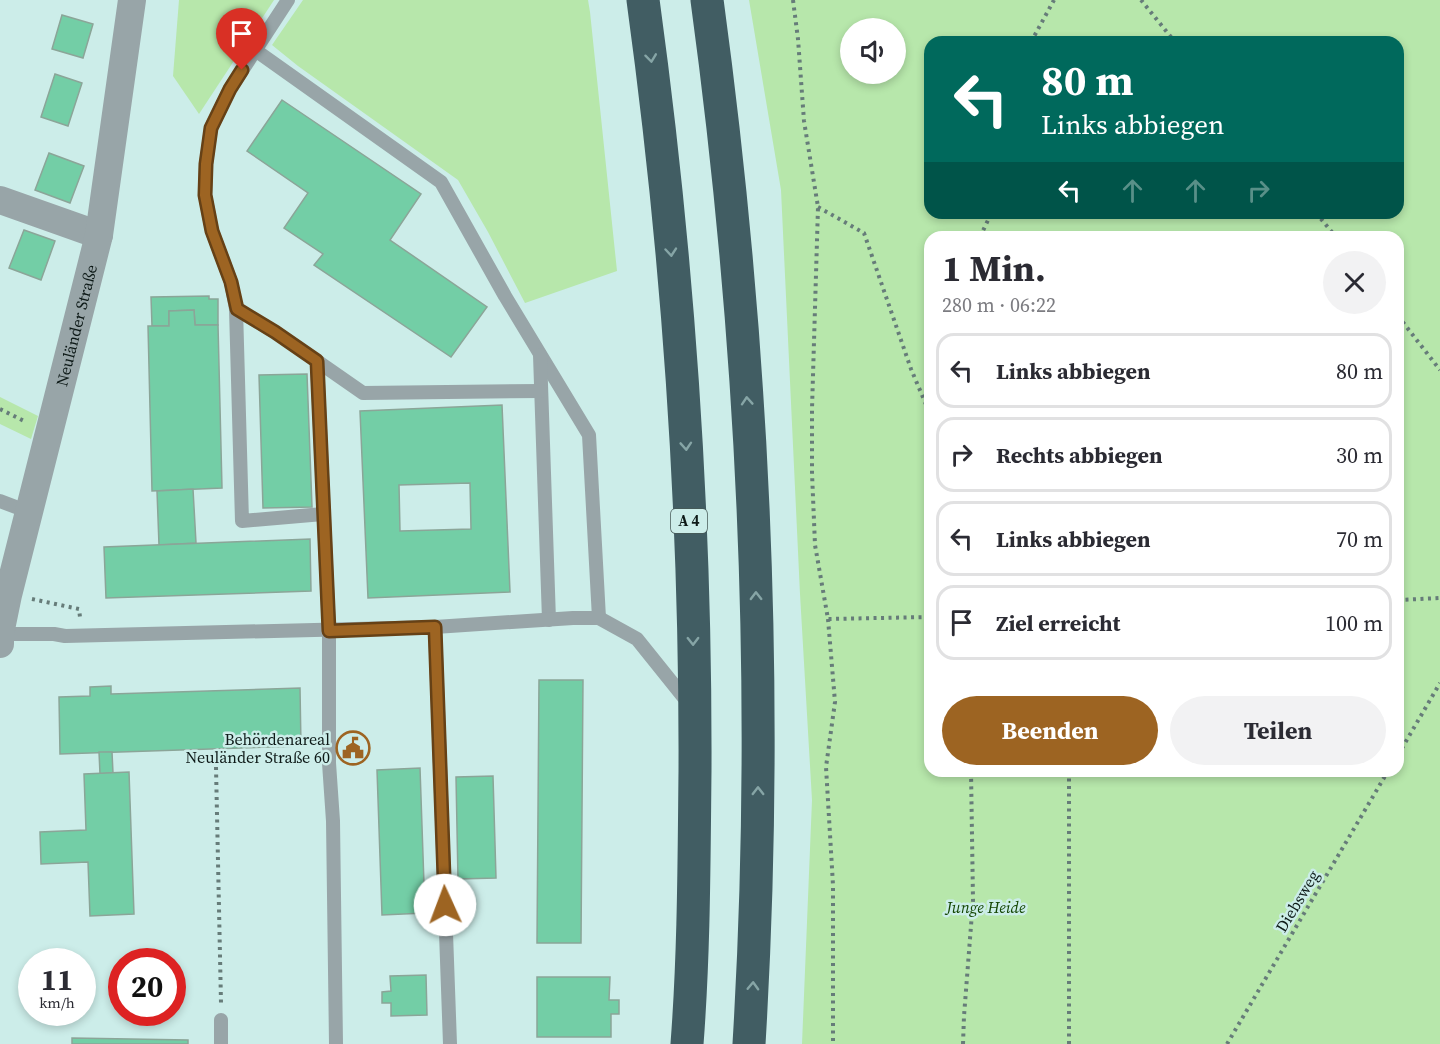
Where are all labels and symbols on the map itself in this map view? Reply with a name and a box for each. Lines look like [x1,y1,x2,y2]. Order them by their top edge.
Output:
pin [216,8,267,70]
one-way arrow [644,53,656,63]
one-way arrow [664,247,677,256]
street label: Neuländer Straße [50,262,102,389]
one-way arrow [741,396,754,405]
one-way arrow [679,442,692,451]
road number: A 4 [671,509,707,533]
one-way arrow [750,591,762,600]
one-way arrow [687,637,700,646]
place label: Behördenareal Neuländer Straße 60 [186,728,330,768]
public building icon: Behördenareal Neuländer Straße 60 [335,730,371,766]
one-way arrow [751,786,764,795]
street label: Diebsweg [1270,866,1324,936]
position arrow [413,873,477,937]
park label: Junge Heide [944,896,1026,918]
speed limit sign: 20 [108,948,186,1026]
one-way arrow [746,981,759,990]

